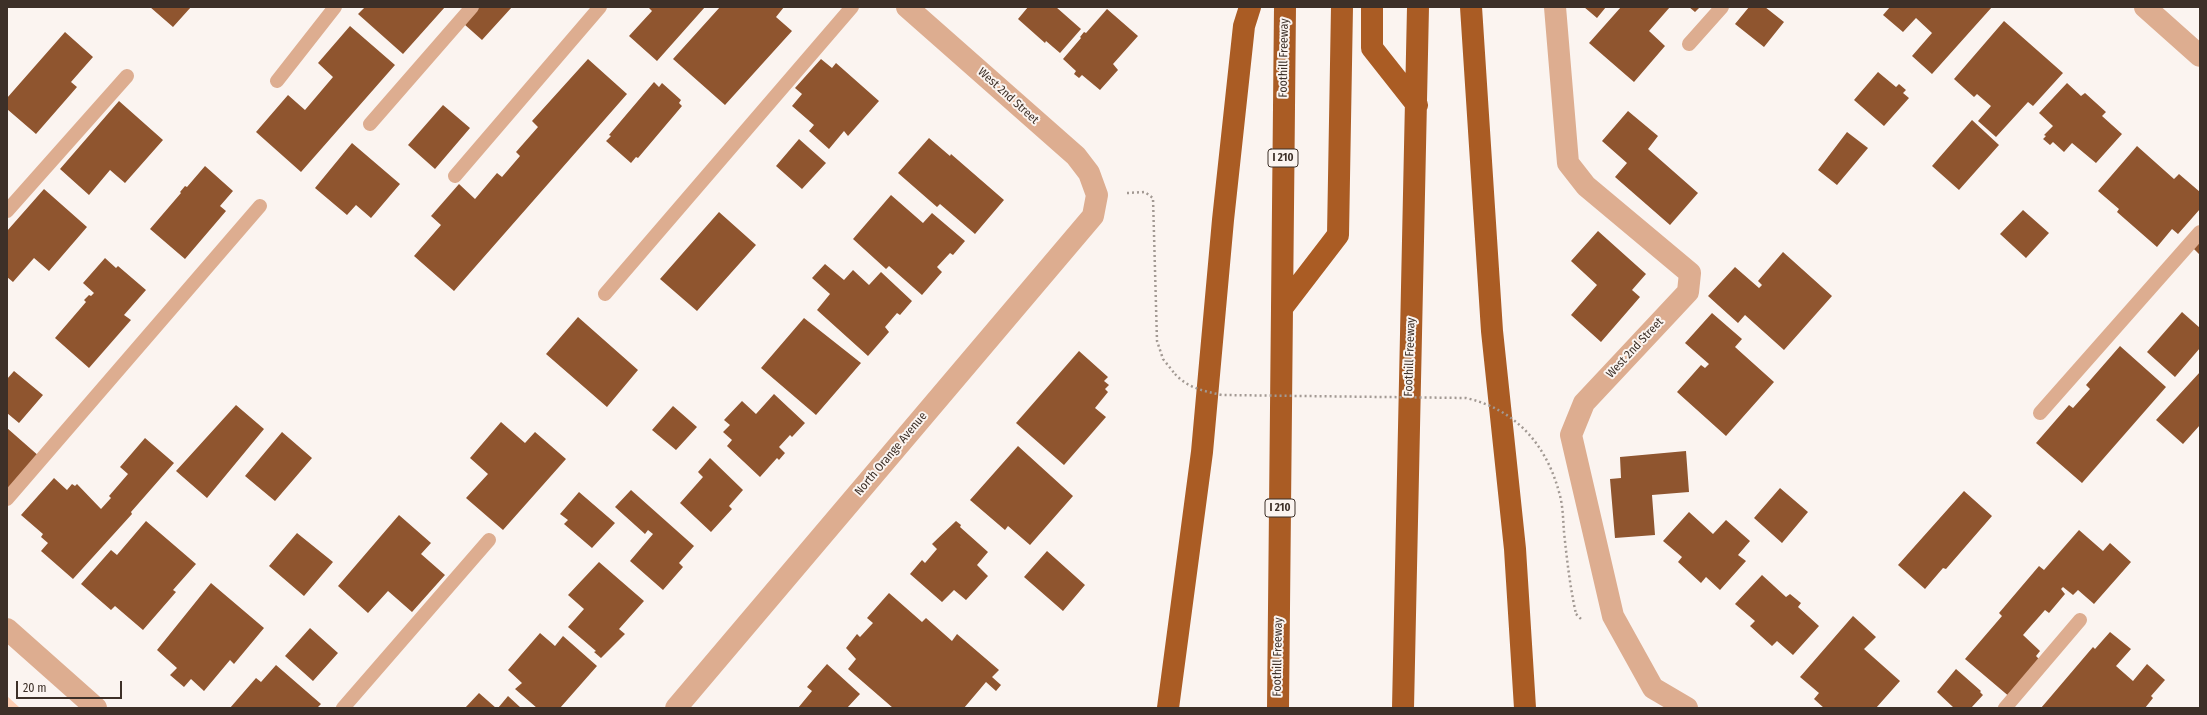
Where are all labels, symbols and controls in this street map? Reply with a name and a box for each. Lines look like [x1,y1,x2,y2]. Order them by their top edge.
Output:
street label: Foothill Freeway [1276,18,1292,98]
street label: West 2nd Street [975,65,1041,127]
road number: I 210 [1268,149,1298,167]
street label: West 2nd Street [1603,315,1667,381]
street label: Foothill Freeway [1401,317,1419,397]
street label: North Orange Avenue [852,409,930,499]
road number: I 210 [1265,499,1295,517]
street label: Foothill Freeway [1270,617,1286,697]
scale bar [18,673,124,699]
text: 20 m [23,681,47,695]

